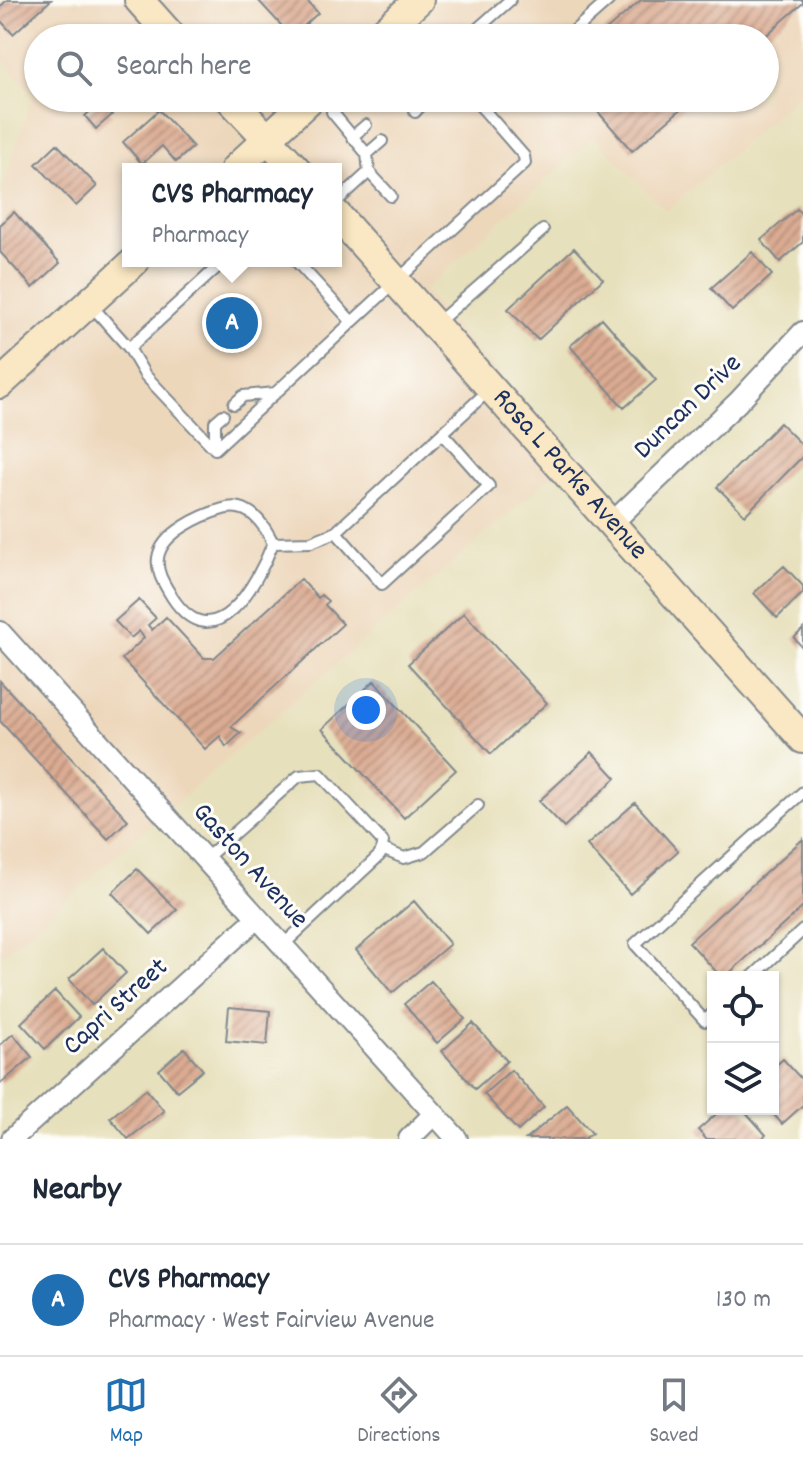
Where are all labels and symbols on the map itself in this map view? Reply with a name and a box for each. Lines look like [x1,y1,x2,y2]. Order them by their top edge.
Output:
pin: A [206,293,258,353]
street label: Duncan Drive [626,346,752,470]
street label: Rosa L Parks Avenue [481,381,656,570]
your location [346,690,386,730]
street label: Gaston Avenue [181,795,317,939]
street label: Capri Street [55,950,179,1066]

